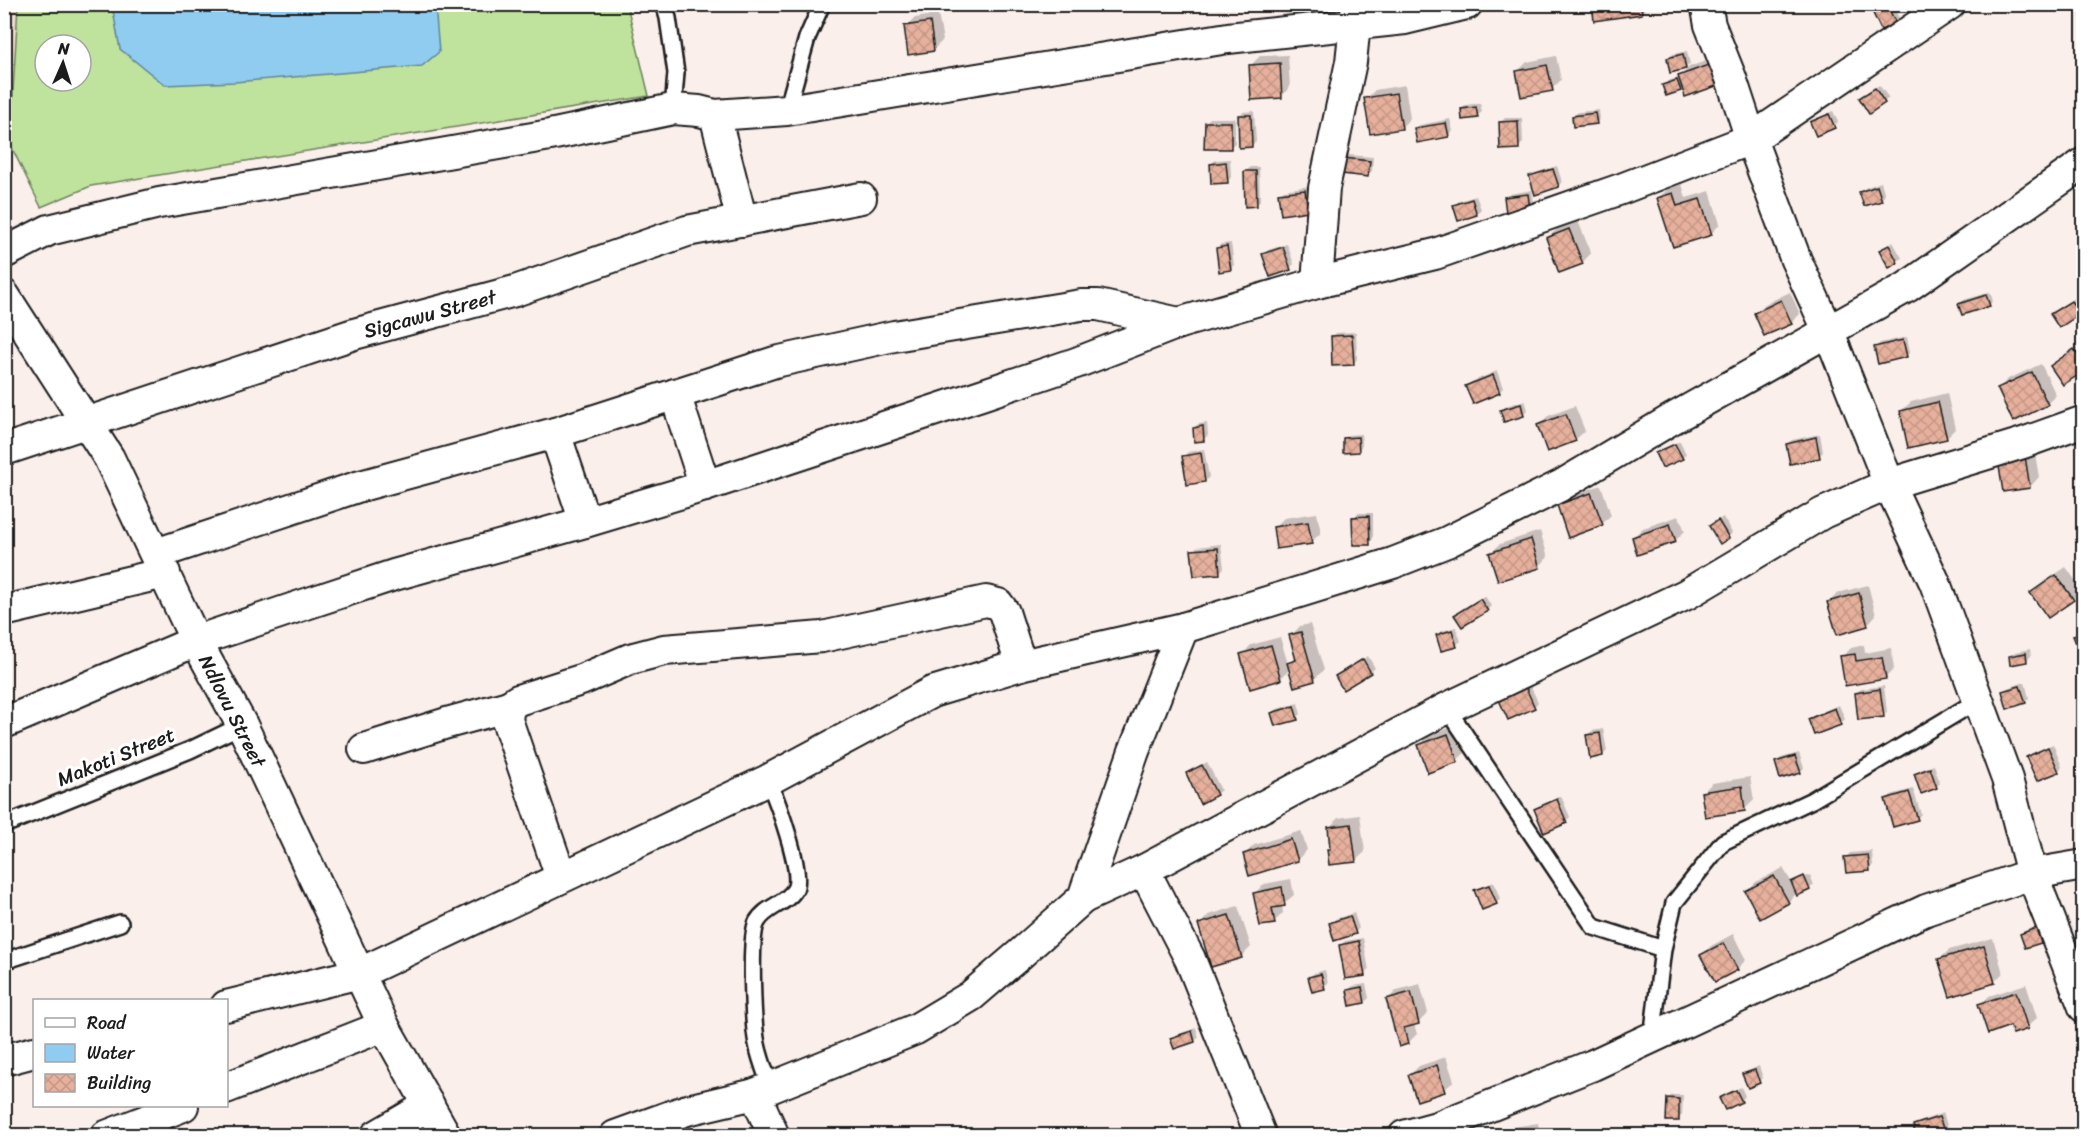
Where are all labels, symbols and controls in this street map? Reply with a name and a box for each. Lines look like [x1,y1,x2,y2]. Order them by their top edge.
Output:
north arrow [33,33,93,93]
text: N [56,34,71,63]
street label: Sigcawu Street [360,279,501,349]
street label: Ndlovu Street [188,648,276,775]
street label: Makoti Street [52,717,181,797]
legend [33,999,228,1107]
text: Road [87,1007,127,1039]
text: Water [87,1037,136,1069]
text: Building [87,1067,151,1099]

